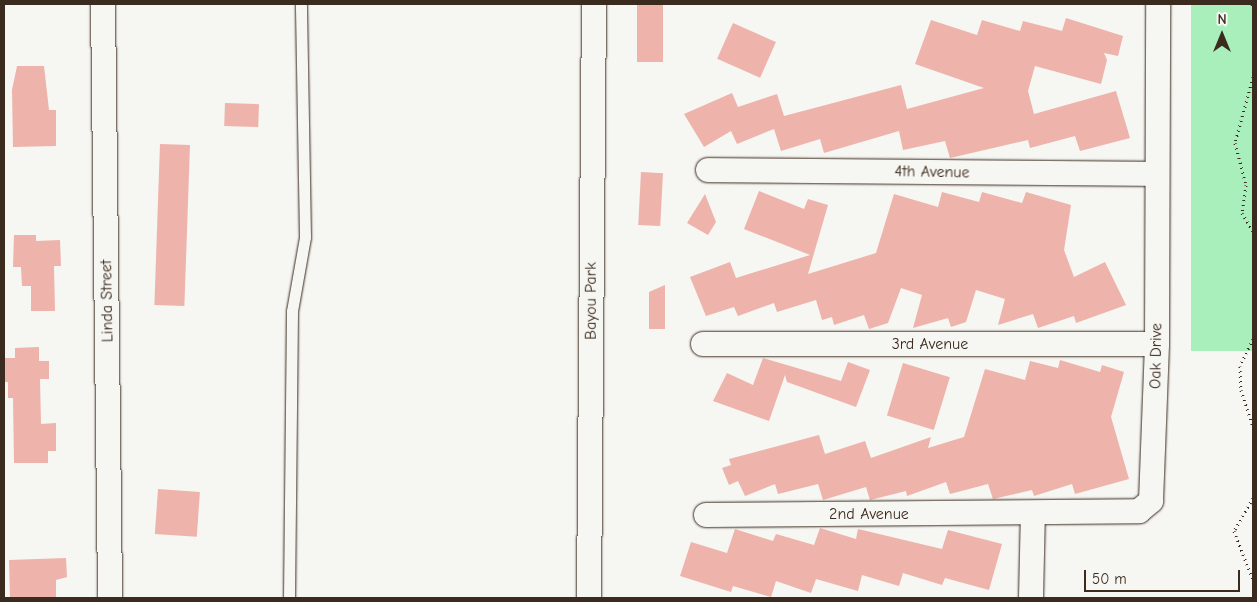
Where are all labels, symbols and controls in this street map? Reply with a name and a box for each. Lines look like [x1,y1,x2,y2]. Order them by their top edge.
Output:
north arrow [1197,10,1247,60]
text: N [1217,11,1227,28]
street label: 4th Avenue [894,162,970,182]
street label: Linda Street [97,260,117,342]
street label: Bayou Park [581,262,601,340]
street label: Oak Drive [1146,323,1166,389]
street label: 3rd Avenue [892,334,968,354]
street label: 2nd Avenue [829,504,909,524]
scale bar [1087,560,1243,592]
text: 50 m [1092,570,1127,588]

